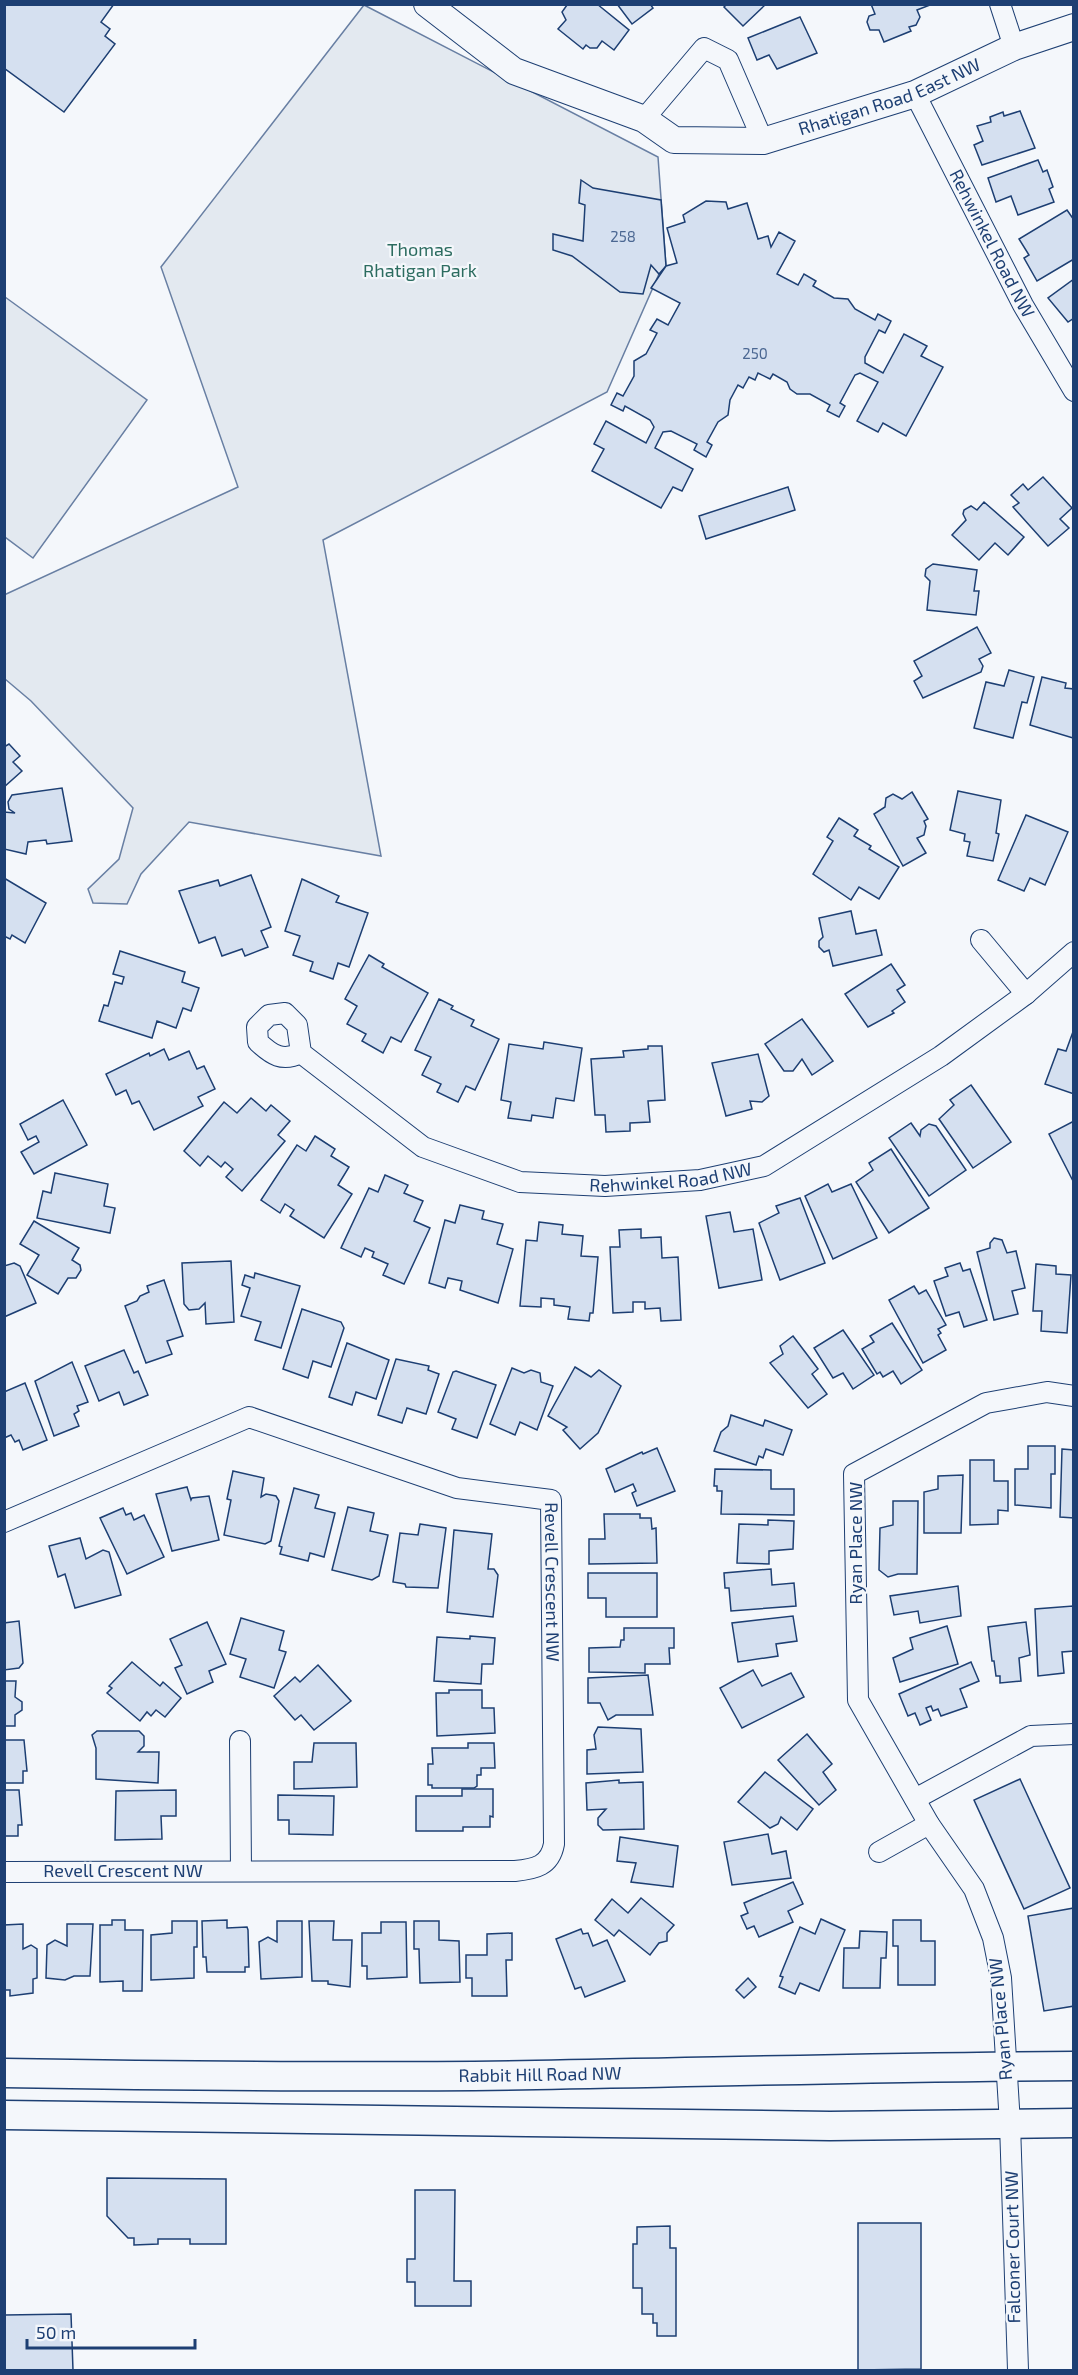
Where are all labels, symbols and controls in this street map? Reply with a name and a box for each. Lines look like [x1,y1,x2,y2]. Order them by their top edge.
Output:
street label: Rhatigan Road East NW [796,53,984,139]
street label: Rehwinkel Road NW [945,165,1040,321]
house number: 258 [610,227,636,245]
park label: Thomas Rhatigan Park [363,238,477,281]
house number: 250 [742,344,768,362]
street label: Rehwinkel Road NW [589,1157,754,1196]
street label: Ryan Place NW [844,1482,866,1604]
street label: Revell Crescent NW [541,1502,564,1662]
street label: Revell Crescent NW [43,1859,203,1881]
street label: Ryan Place NW [984,1957,1016,2081]
street label: Rabbit Hill Road NW [458,2061,622,2086]
street label: Falconer Court NW [1000,2170,1024,2324]
scale bar [27,2312,195,2350]
text: 50 m [36,2321,76,2343]

